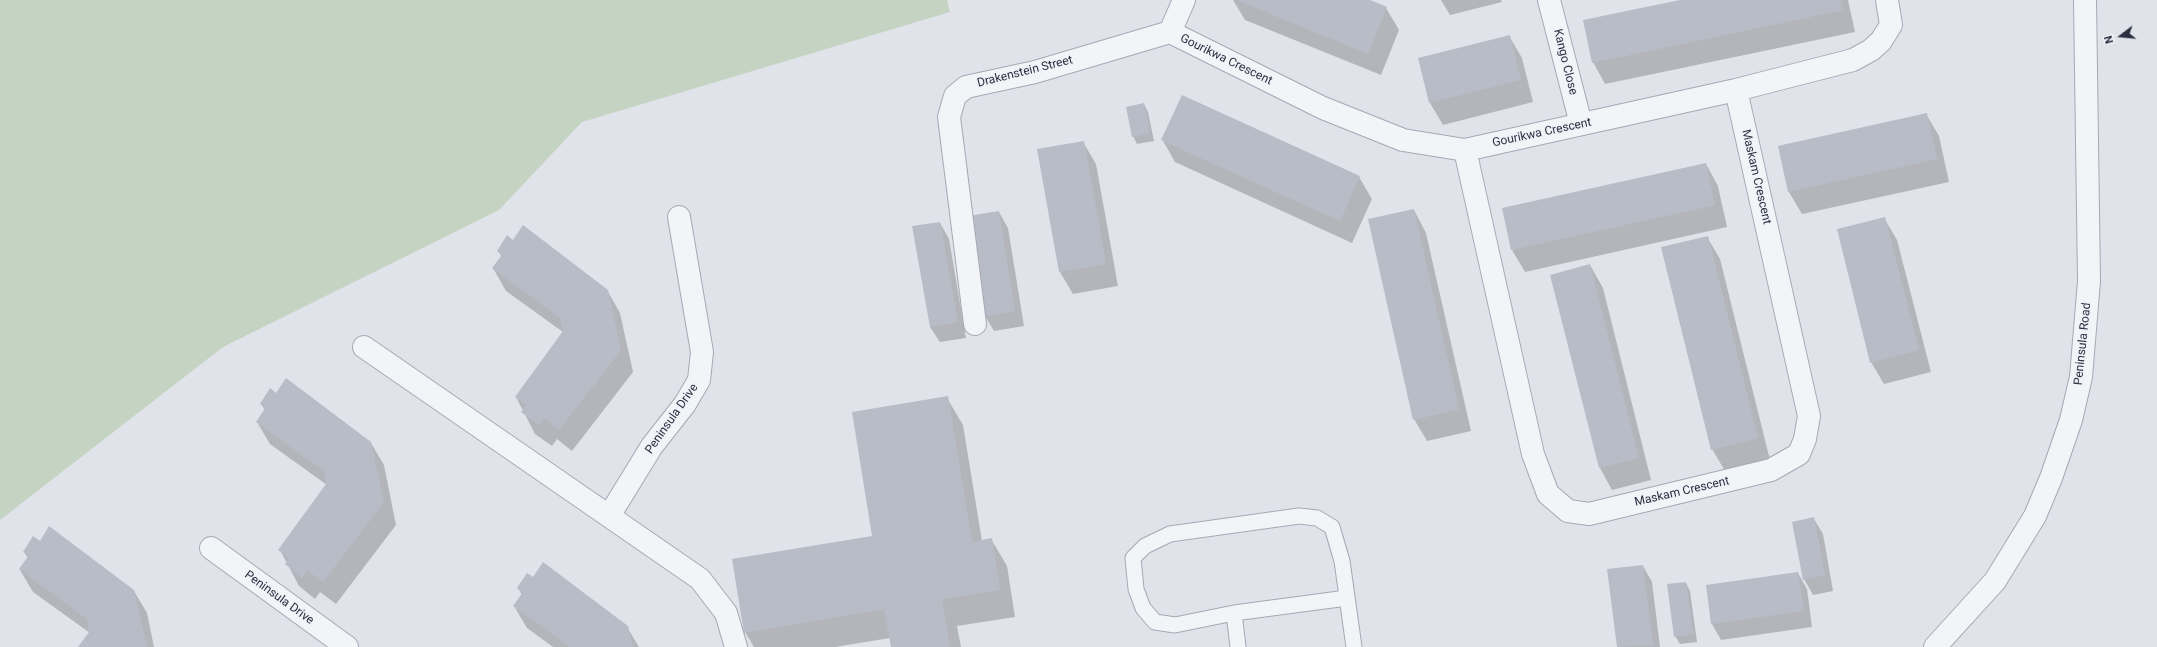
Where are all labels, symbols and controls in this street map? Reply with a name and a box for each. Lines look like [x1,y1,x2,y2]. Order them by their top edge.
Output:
north arrow [2101,16,2141,56]
street label: Kango Close [1550,28,1580,96]
street label: Gourikwa Crescent [1178,31,1274,89]
text: N [2102,34,2116,45]
street label: Drakenstein Street [976,53,1074,91]
street label: Gourikwa Crescent [1491,115,1593,151]
street label: Maskam Crescent [1738,128,1774,226]
street label: Peninsula Road [2072,302,2094,386]
street label: Peninsula Drive [643,381,701,457]
street label: Maskam Crescent [1633,474,1731,510]
street label: Peninsula Drive [242,568,316,628]

